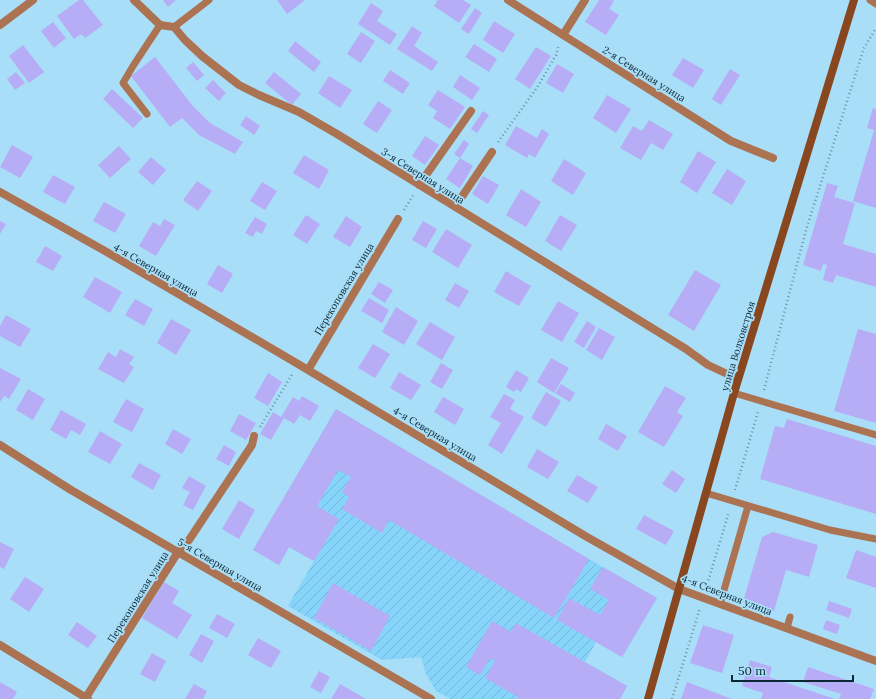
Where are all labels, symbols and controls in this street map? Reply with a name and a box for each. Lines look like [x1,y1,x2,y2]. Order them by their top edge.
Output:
street label: 2-я Северная улица [600,43,688,105]
street label: 3-я Северная улица [379,145,467,207]
street label: 4-я Северная улица [111,240,201,300]
street label: Перекоповская улица [311,241,377,337]
street label: улица Волховстроя [718,299,758,393]
street label: 4-я Северная улица [391,404,479,464]
street label: 5-я Северная улица [175,535,265,595]
street label: Перекоповская улица [105,549,171,645]
street label: 4-я Северная улица [680,572,774,618]
scale bar [732,657,853,683]
text: 50 m [738,663,766,678]

